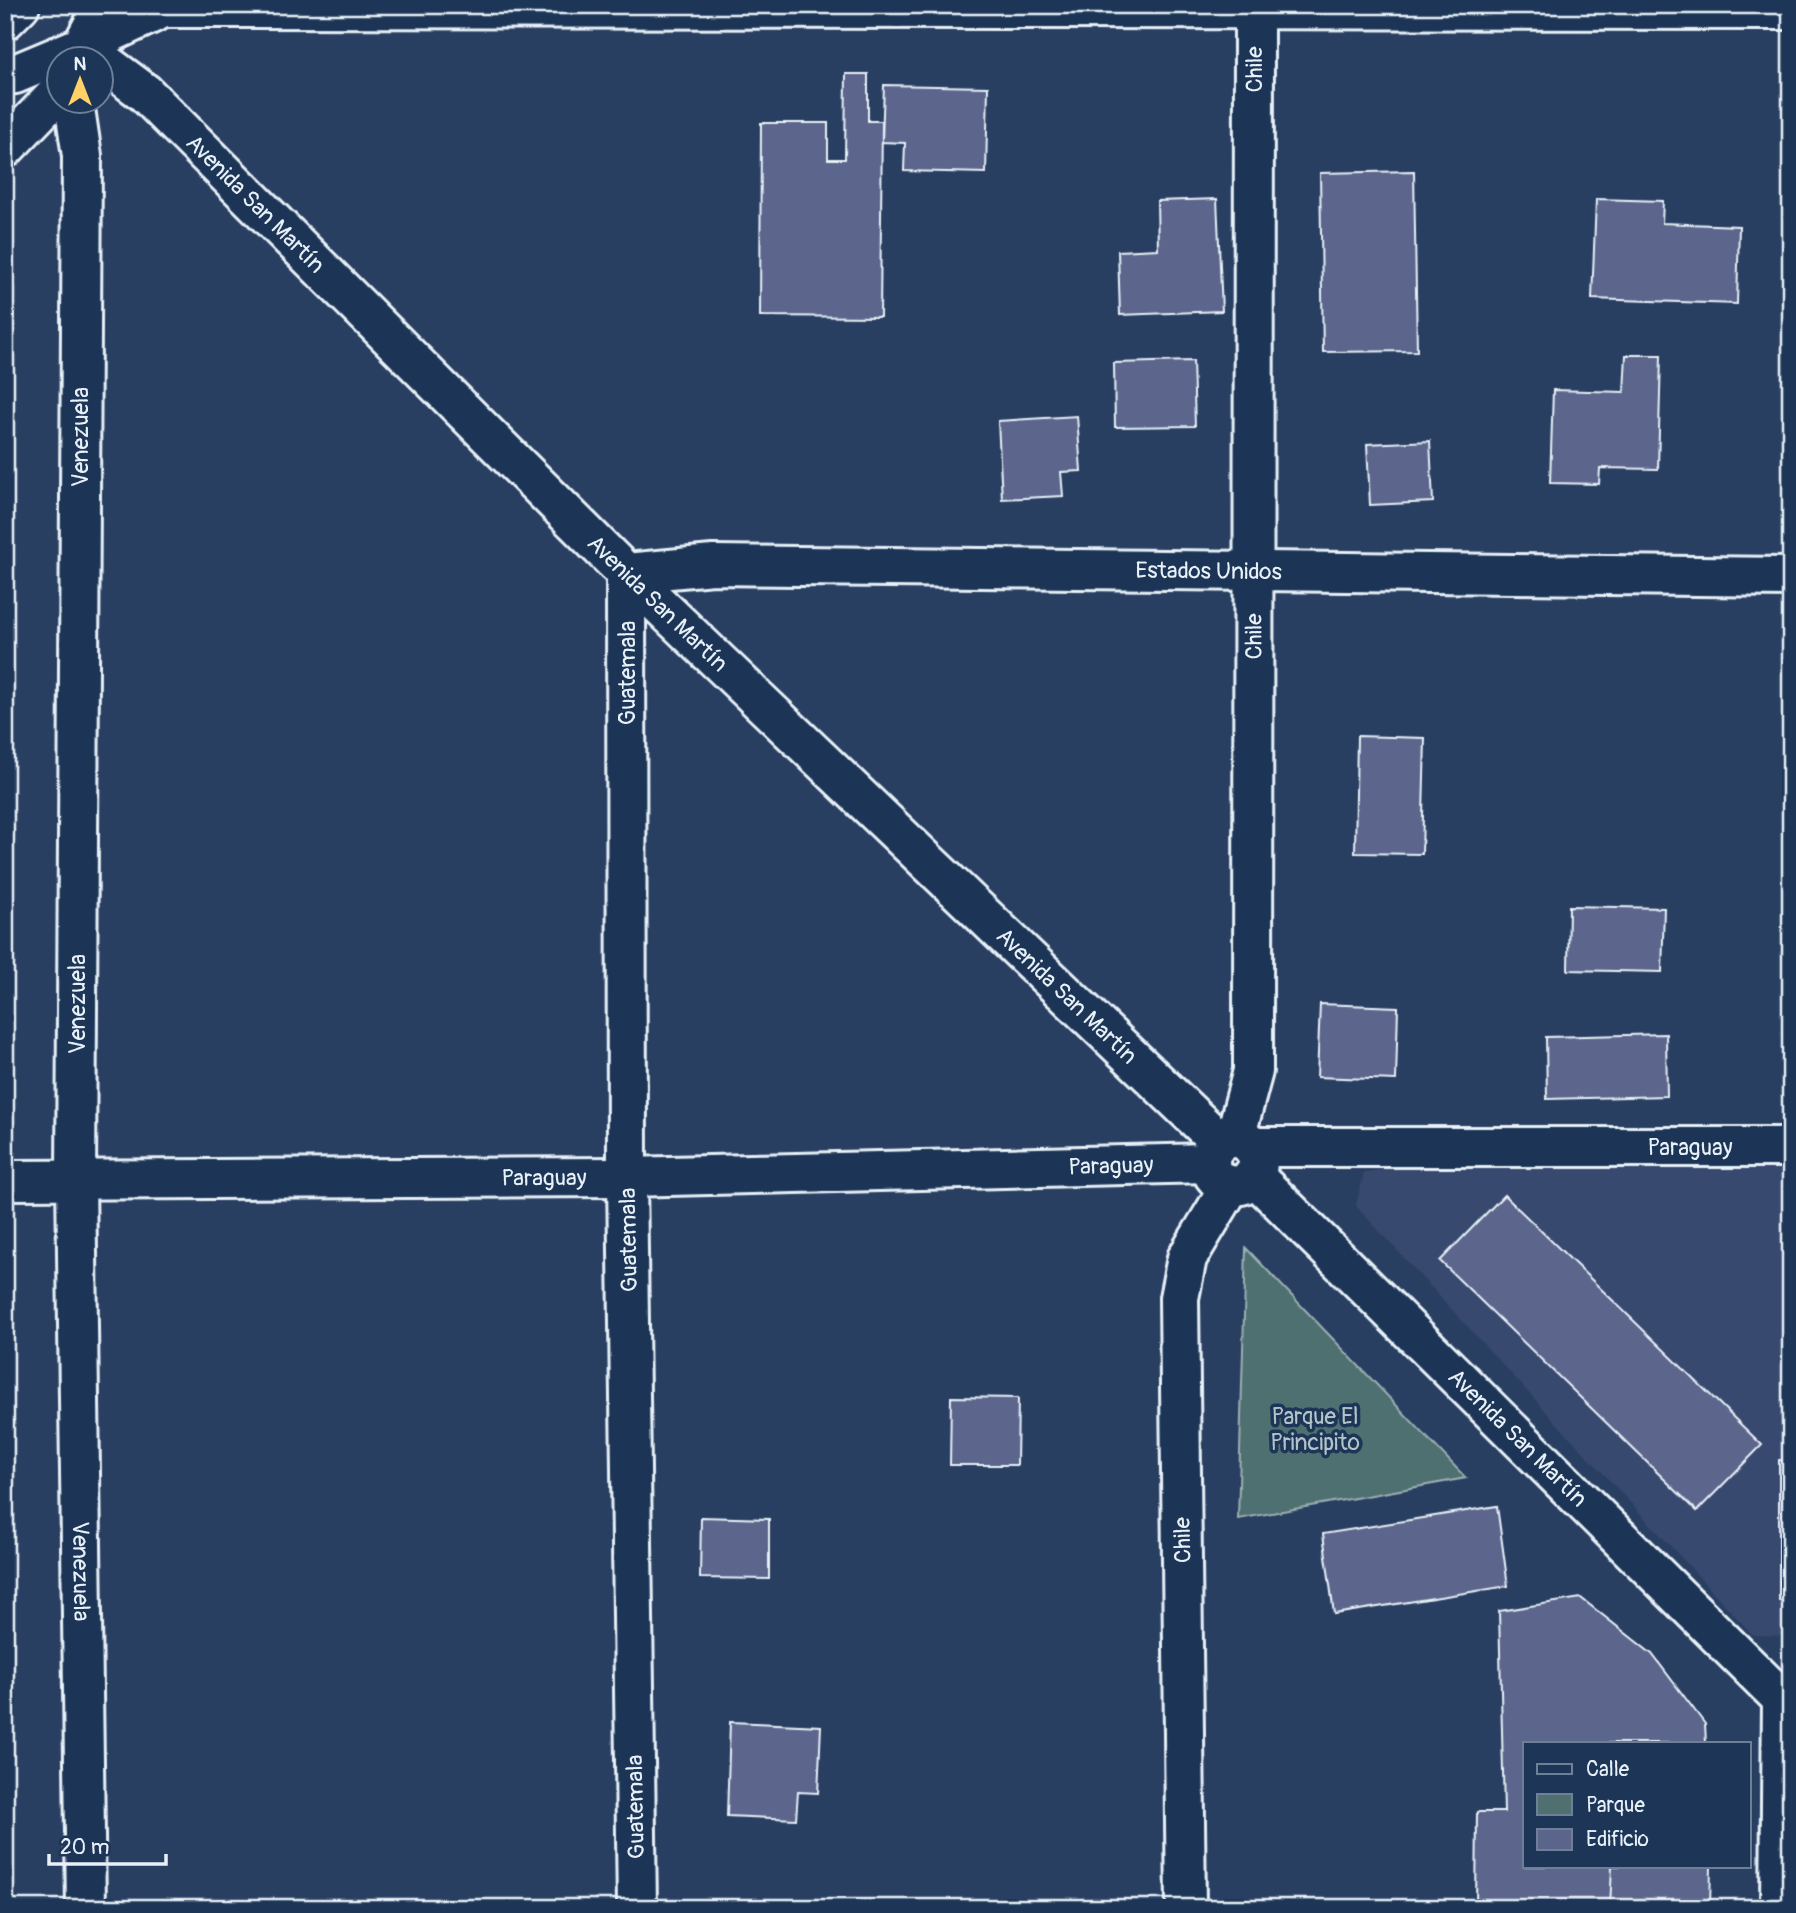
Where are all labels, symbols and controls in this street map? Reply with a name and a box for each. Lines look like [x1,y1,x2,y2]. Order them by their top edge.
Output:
north arrow [46,46,116,116]
street label: Chile [1240,46,1269,92]
text: N [74,52,87,76]
street label: Avenida San Martín [180,128,331,279]
street label: Venezuela [66,387,95,487]
street label: Avenida San Martín [581,529,734,678]
street label: Estados Unidos [1135,556,1282,586]
street label: Chile [1239,613,1268,659]
street label: Guatemala [613,621,642,725]
street label: Avenida San Martín [990,922,1143,1070]
street label: Venezuela [63,954,92,1054]
street label: Paraguay [1647,1133,1733,1162]
street label: Paraguay [1068,1150,1154,1181]
street label: Paraguay [501,1163,587,1193]
street label: Guatemala [613,1187,644,1292]
street label: Avenida San Martín [1442,1363,1593,1513]
park label: Parque El Principito [1270,1402,1360,1457]
street label: Chile [1168,1516,1197,1563]
street label: Venezuela [66,1521,96,1622]
legend [1523,1742,1750,1868]
street label: Guatemala [620,1754,651,1859]
text: Calle [1586,1756,1630,1783]
text: Parque [1586,1792,1645,1819]
scale bar [49,1822,166,1866]
text: Edificio [1586,1826,1649,1853]
text: 20 m [60,1834,109,1861]

